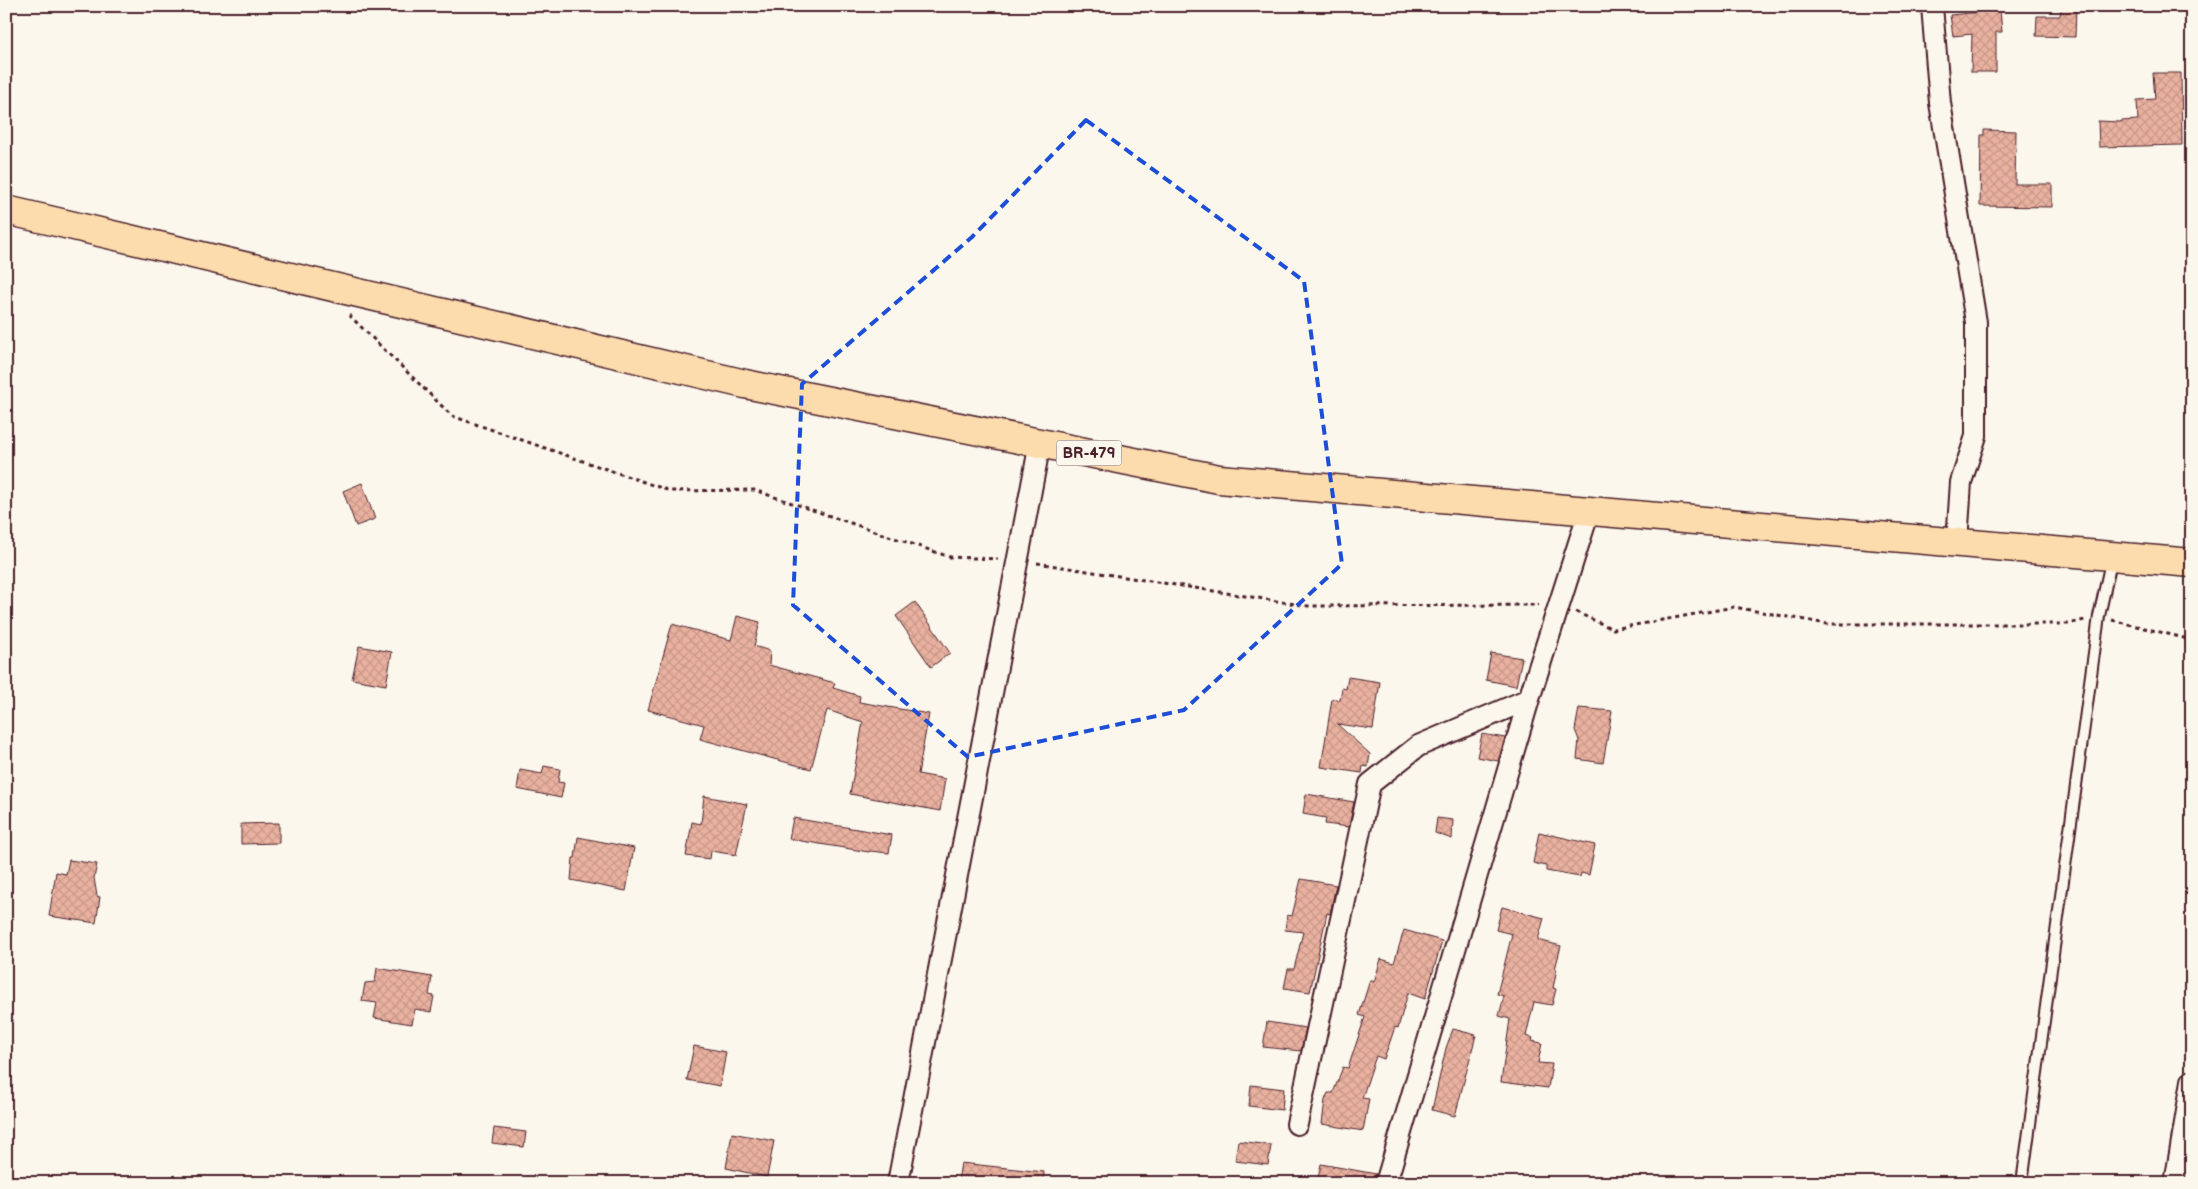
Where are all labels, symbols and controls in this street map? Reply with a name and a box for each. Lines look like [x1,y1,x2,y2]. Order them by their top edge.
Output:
road number: BR-479 [1056,440,1122,466]

